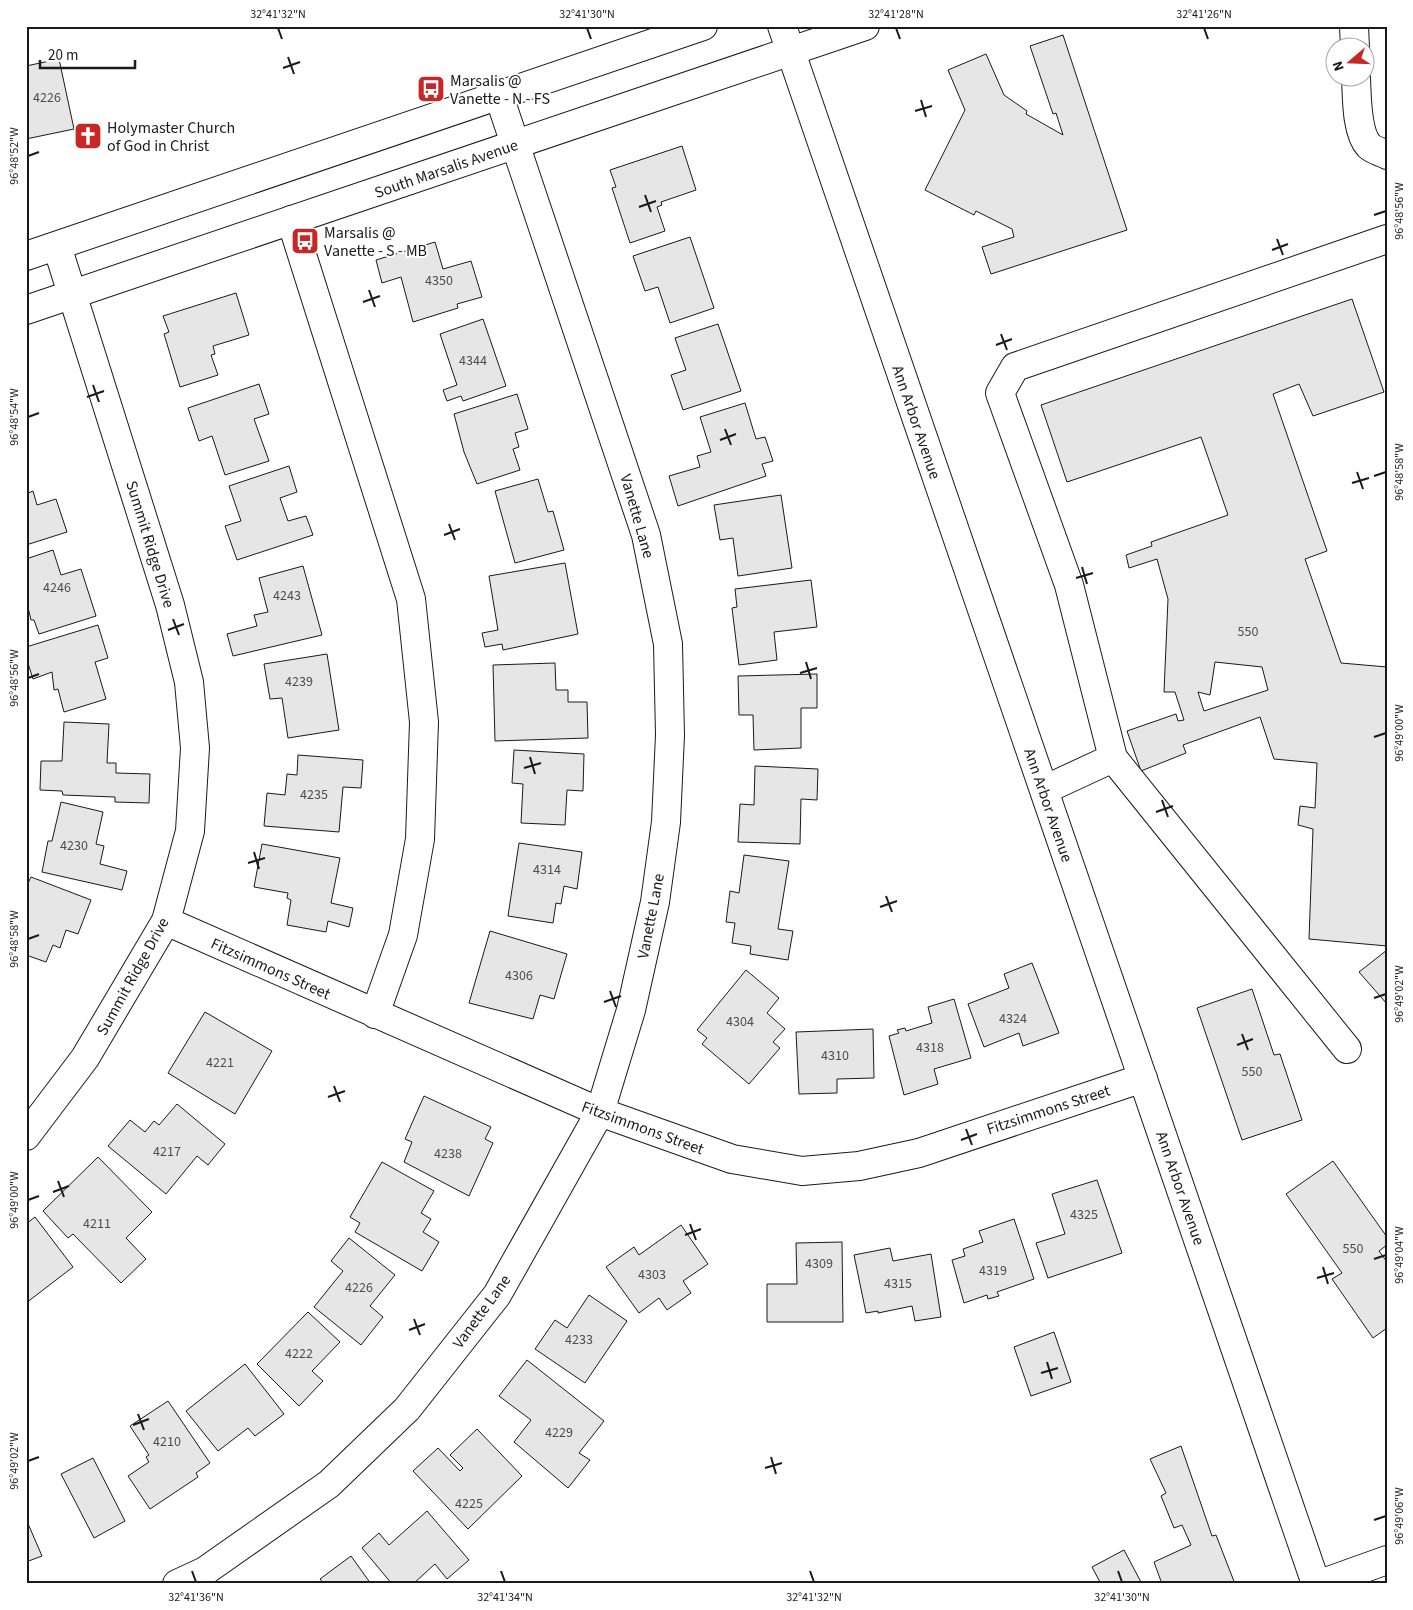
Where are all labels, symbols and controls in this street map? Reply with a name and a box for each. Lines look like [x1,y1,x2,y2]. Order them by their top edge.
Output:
text: 32°41'32"N [250,6,306,23]
text: 32°41'30"N [559,6,615,23]
text: 32°41'28"N [868,6,924,23]
text: 32°41'26"N [1176,6,1232,23]
scale bar [40,38,135,70]
north arrow [1326,38,1376,88]
text: 20 m [48,45,78,66]
text: N [1328,58,1350,74]
place label: Marsalis @ Vanette - N - FS [450,70,550,110]
bus stop icon: Marsalis @ Vanette - N - FS [416,74,446,104]
house number: 4226 [33,88,61,108]
place label: Holymaster Church of God in Christ [107,117,235,157]
church icon: Holymaster Church of God in Christ [73,121,103,151]
text: 96°48'52"W [6,127,23,185]
street label: South Marsalis Avenue [372,134,521,204]
text: 96°48'56"W [1391,182,1408,240]
place label: Marsalis @ Vanette - S - MB [324,222,427,262]
bus stop icon: Marsalis @ Vanette - S - MB [290,226,320,256]
house number: 4350 [425,271,453,291]
house number: 4344 [459,351,487,371]
street label: Ann Arbor Avenue [886,362,946,482]
text: 96°48'54"W [6,388,23,446]
text: 96°48'58"W [1391,443,1408,501]
street label: Vanette Lane [615,472,660,561]
street label: Summit Ridge Drive [120,478,180,611]
house number: 4246 [43,578,71,598]
house number: 4243 [273,586,301,606]
house number: 550 [1238,622,1258,642]
text: 96°48'56"W [6,649,23,707]
house number: 4239 [285,672,313,692]
text: 96°49'00"W [1391,704,1408,762]
street label: Ann Arbor Avenue [1018,745,1078,865]
house number: 4235 [300,785,328,805]
house number: 4230 [60,836,88,856]
house number: 4314 [533,860,561,880]
street label: Vanette Lane [632,872,670,961]
text: 96°48'58"W [6,910,23,968]
street label: Summit Ridge Drive [91,913,174,1040]
street label: Fitzsimmons Street [207,933,334,1005]
text: 96°49'02"W [1391,965,1408,1023]
house number: 4306 [505,966,533,986]
house number: 4324 [999,1009,1027,1029]
house number: 4304 [726,1012,754,1032]
house number: 4318 [916,1038,944,1058]
house number: 4310 [821,1046,849,1066]
house number: 4221 [206,1053,234,1073]
house number: 550 [1242,1062,1262,1082]
street label: Fitzsimmons Street [984,1079,1113,1140]
street label: Fitzsimmons Street [578,1096,707,1160]
street label: Ann Arbor Avenue [1150,1128,1210,1248]
house number: 4217 [153,1142,181,1162]
house number: 4238 [434,1144,462,1164]
text: 96°49'00"W [6,1171,23,1229]
house number: 4325 [1070,1205,1098,1225]
house number: 4211 [83,1214,111,1234]
text: 96°49'04"W [1391,1226,1408,1284]
house number: 550 [1343,1239,1363,1259]
house number: 4309 [805,1254,833,1274]
house number: 4319 [979,1261,1007,1281]
house number: 4303 [638,1265,666,1285]
street label: Vanette Lane [448,1270,516,1353]
house number: 4315 [884,1274,912,1294]
house number: 4226 [345,1278,373,1298]
house number: 4233 [565,1330,593,1350]
house number: 4222 [285,1344,313,1364]
house number: 4229 [545,1423,573,1443]
text: 96°49'02"W [6,1432,23,1490]
house number: 4210 [153,1432,181,1452]
text: 96°49'06"W [1391,1487,1408,1545]
house number: 4225 [455,1494,483,1514]
text: 32°41'36"N [168,1589,224,1606]
text: 32°41'34"N [477,1589,533,1606]
text: 32°41'32"N [786,1589,842,1606]
text: 32°41'30"N [1094,1589,1150,1606]

